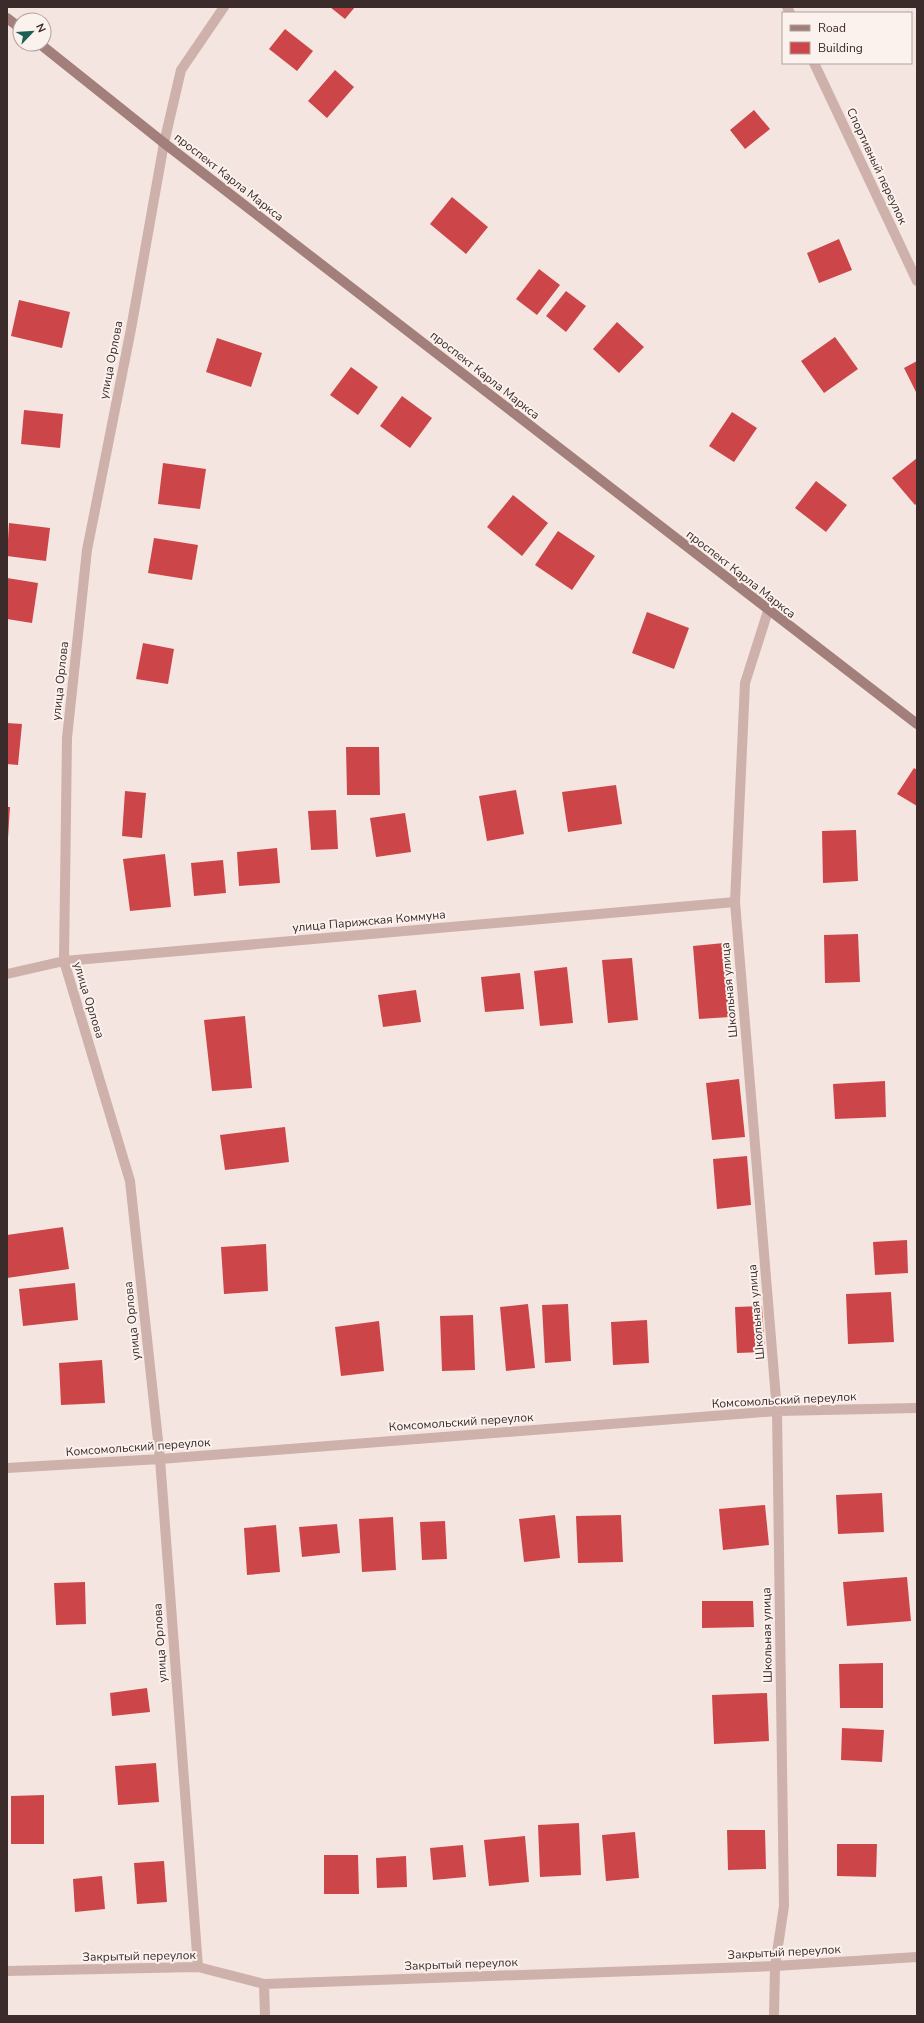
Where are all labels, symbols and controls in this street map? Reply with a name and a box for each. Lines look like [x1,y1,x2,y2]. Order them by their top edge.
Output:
north arrow [12,12,52,52]
legend [782,12,912,64]
text: Road [818,20,846,36]
text: N [32,21,49,35]
text: Building [818,40,863,56]
street label: Спортивный переулок [843,105,911,227]
street label: проспект Карла Маркса [171,129,287,225]
street label: улица Орлова [96,319,126,401]
street label: проспект Карла Маркса [427,327,543,423]
street label: проспект Карла Маркса [683,526,799,622]
street label: улица Орлова [48,641,72,721]
street label: улица Парижская Коммуна [292,906,446,936]
street label: Школьная улица [717,942,741,1038]
street label: улица Орлова [70,960,108,1040]
street label: Школьная улица [744,1264,768,1360]
street label: улица Орлова [120,1281,144,1361]
street label: Комсомольский переулок [711,1388,857,1412]
street label: Комсомольский переулок [388,1409,534,1435]
street label: Комсомольский переулок [65,1434,211,1460]
street label: Школьная улица [758,1587,776,1683]
street label: улица Орлова [149,1603,171,1683]
street label: Закрытый переулок [727,1941,842,1963]
street label: Закрытый переулок [82,1947,197,1965]
street label: Закрытый переулок [404,1954,519,1974]

